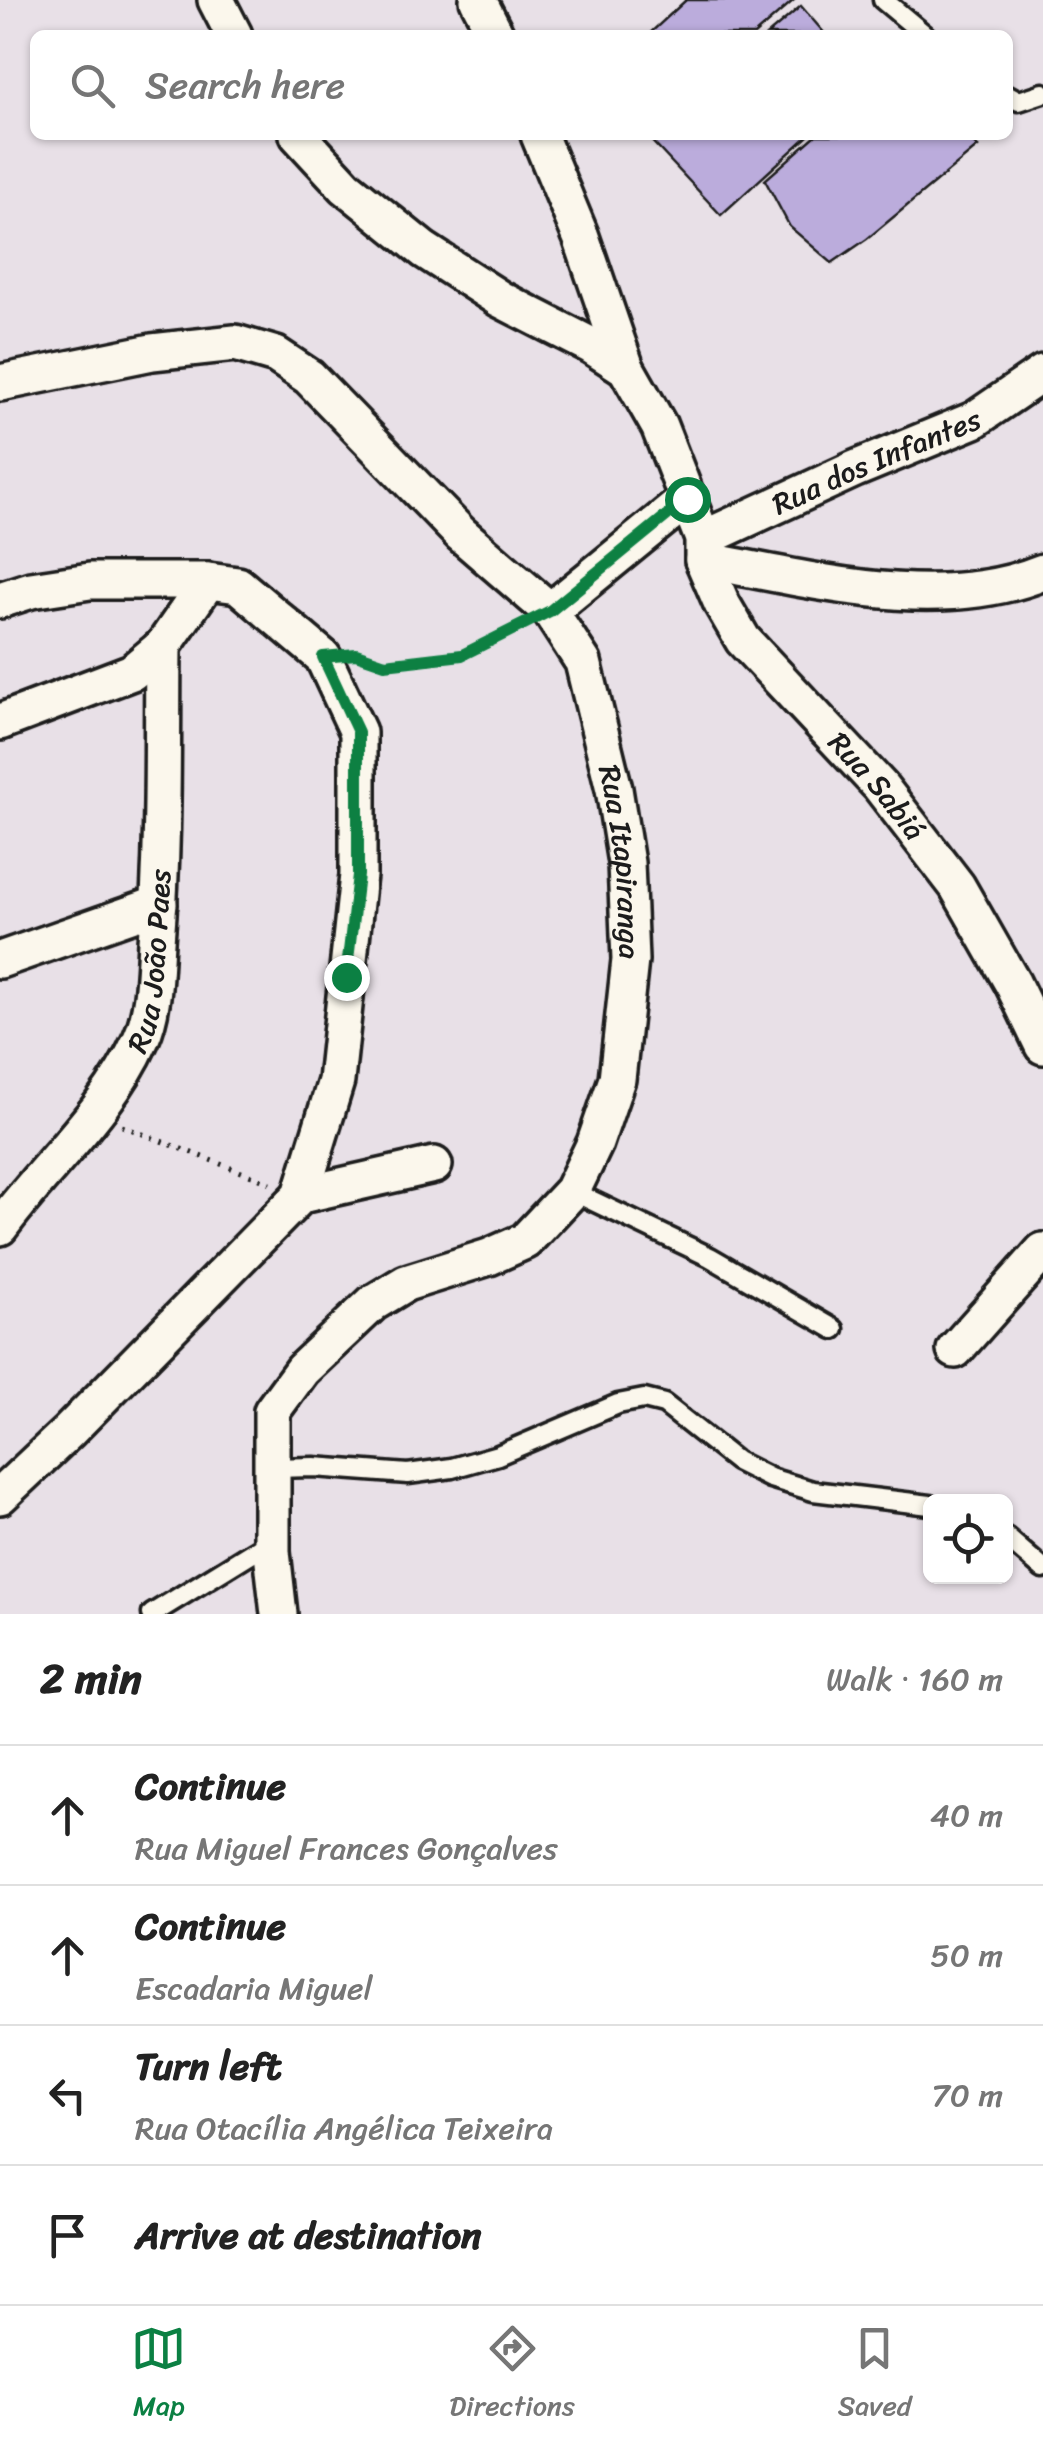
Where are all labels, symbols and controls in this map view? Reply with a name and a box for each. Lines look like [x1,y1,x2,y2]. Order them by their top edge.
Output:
search box [30,30,1013,140]
text: Search here [145,52,345,119]
icon: search [65,58,120,113]
street label: Rua dos Infantes [763,393,990,531]
route start [665,477,711,523]
street label: Rua Sabiá [814,718,940,853]
street label: Rua Itapiranga [582,759,657,960]
street label: Rua João Paes [111,868,187,1062]
route end [324,955,370,1001]
map controls [923,1494,1013,1584]
button: locate [923,1494,1013,1584]
text: 2 min [40,1642,142,1716]
text: Walk · 160 m [826,1651,1003,1708]
text: Continue [135,1753,286,1820]
text: 40 m [930,1787,1003,1844]
icon: ahead [40,1788,95,1843]
text: Rua Miguel Frances Gonçalves [135,1820,558,1877]
text: Continue [135,1893,286,1960]
text: 50 m [930,1927,1003,1984]
icon: ahead [40,1928,95,1983]
text: Escadaria Miguel [135,1960,373,2017]
text: Turn left [135,2033,281,2100]
text: 70 m [932,2067,1003,2124]
icon: left [40,2068,95,2123]
text: Rua Otacília Angélica Teixeira [135,2100,553,2157]
text: Arrive at destination [135,2202,482,2269]
icon: arrive [40,2208,95,2263]
tab: Map [131,2321,186,2430]
tab: Directions [449,2321,575,2430]
tab: Saved [838,2321,912,2430]

